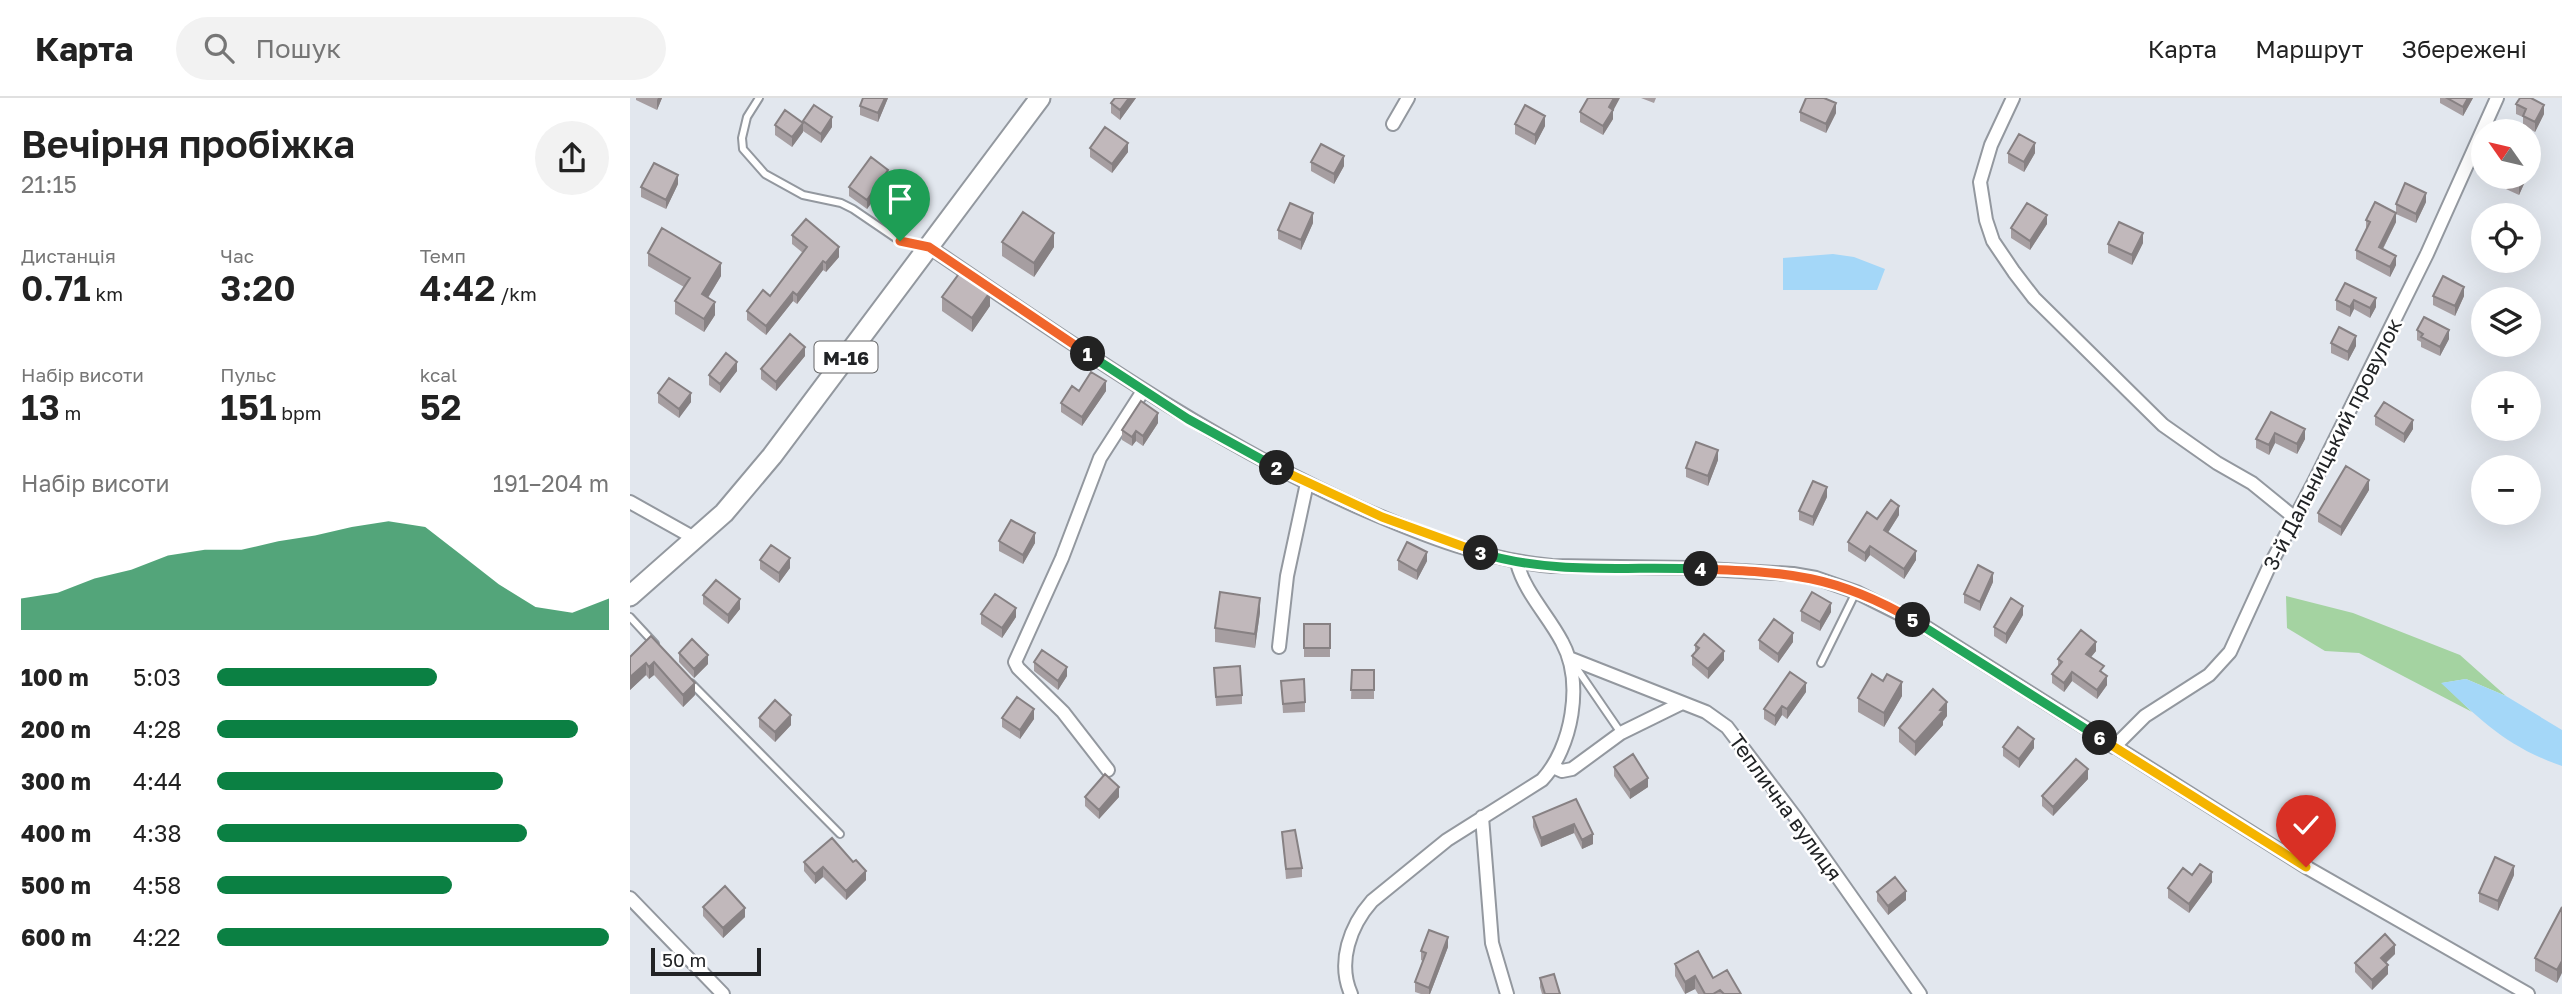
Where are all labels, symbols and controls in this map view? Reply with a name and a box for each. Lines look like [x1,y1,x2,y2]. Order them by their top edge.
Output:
search box [176,17,666,80]
text: Карта [35,29,134,68]
icon: search [200,29,238,67]
text: Пошук [256,33,341,64]
text: Карта [2148,34,2217,63]
text: Маршрут [2255,34,2364,63]
text: Збережені [2402,34,2527,63]
north arrow [2471,119,2541,189]
map controls [2471,119,2541,525]
text: Вечірня пробіжка [21,121,355,166]
button: share [535,121,609,195]
pin [870,169,930,241]
text: 21:15 [21,170,77,198]
icon: arrive [881,180,919,218]
button: locate [2471,203,2541,273]
text: Дистанція [21,244,116,267]
text: Час [220,244,254,267]
text: Темп [420,244,466,267]
text: 0.71 [21,267,91,309]
text: 3:20 [220,267,296,309]
text: 4:42 [420,267,495,309]
text: km [91,282,123,305]
text: /km [495,282,537,305]
button: layers [2471,287,2541,357]
street label: 3-й Дальницький провулок [2257,314,2407,574]
pin: 1 [1070,336,1106,372]
road number: М-16 [814,342,878,372]
text: 1 [1083,342,1092,365]
text: Набір висоти [21,363,144,386]
text: Пульс [220,363,276,386]
text: kcal [420,363,457,386]
button: + [2471,371,2541,441]
text: 13 [21,386,60,428]
text: 151 [220,386,277,428]
text: 52 [420,386,462,428]
text: m [60,401,81,424]
text: bpm [277,401,322,424]
pin: 2 [1260,450,1294,486]
button: − [2471,455,2541,525]
text: 2 [1271,456,1282,479]
text: Набір висоти [21,469,170,497]
text: 191–204 m [493,469,609,497]
pin: 3 [1464,536,1498,570]
text: 3 [1475,541,1486,564]
pin: 4 [1684,552,1718,587]
text: 4 [1695,557,1706,580]
pin: 5 [1896,602,1930,638]
text: 5 [1907,608,1918,631]
text: 100 m [21,663,89,691]
text: 5:03 [133,663,181,691]
text: 200 m [21,715,91,743]
text: 4:28 [133,715,181,743]
pin: 6 [2082,720,2118,756]
text: 6 [2093,726,2106,749]
street label: Теплична вулиця [1724,728,1848,886]
text: 300 m [21,767,91,795]
text: 4:44 [133,767,182,795]
pin [2276,795,2336,867]
icon: check [2287,806,2325,844]
text: 400 m [21,819,91,847]
text: 4:38 [133,819,181,847]
text: 500 m [21,871,91,899]
text: 4:58 [133,871,181,899]
text: 600 m [21,923,91,951]
text: 4:22 [133,923,181,951]
scale bar [651,945,761,977]
text: 50 m [662,948,706,971]

